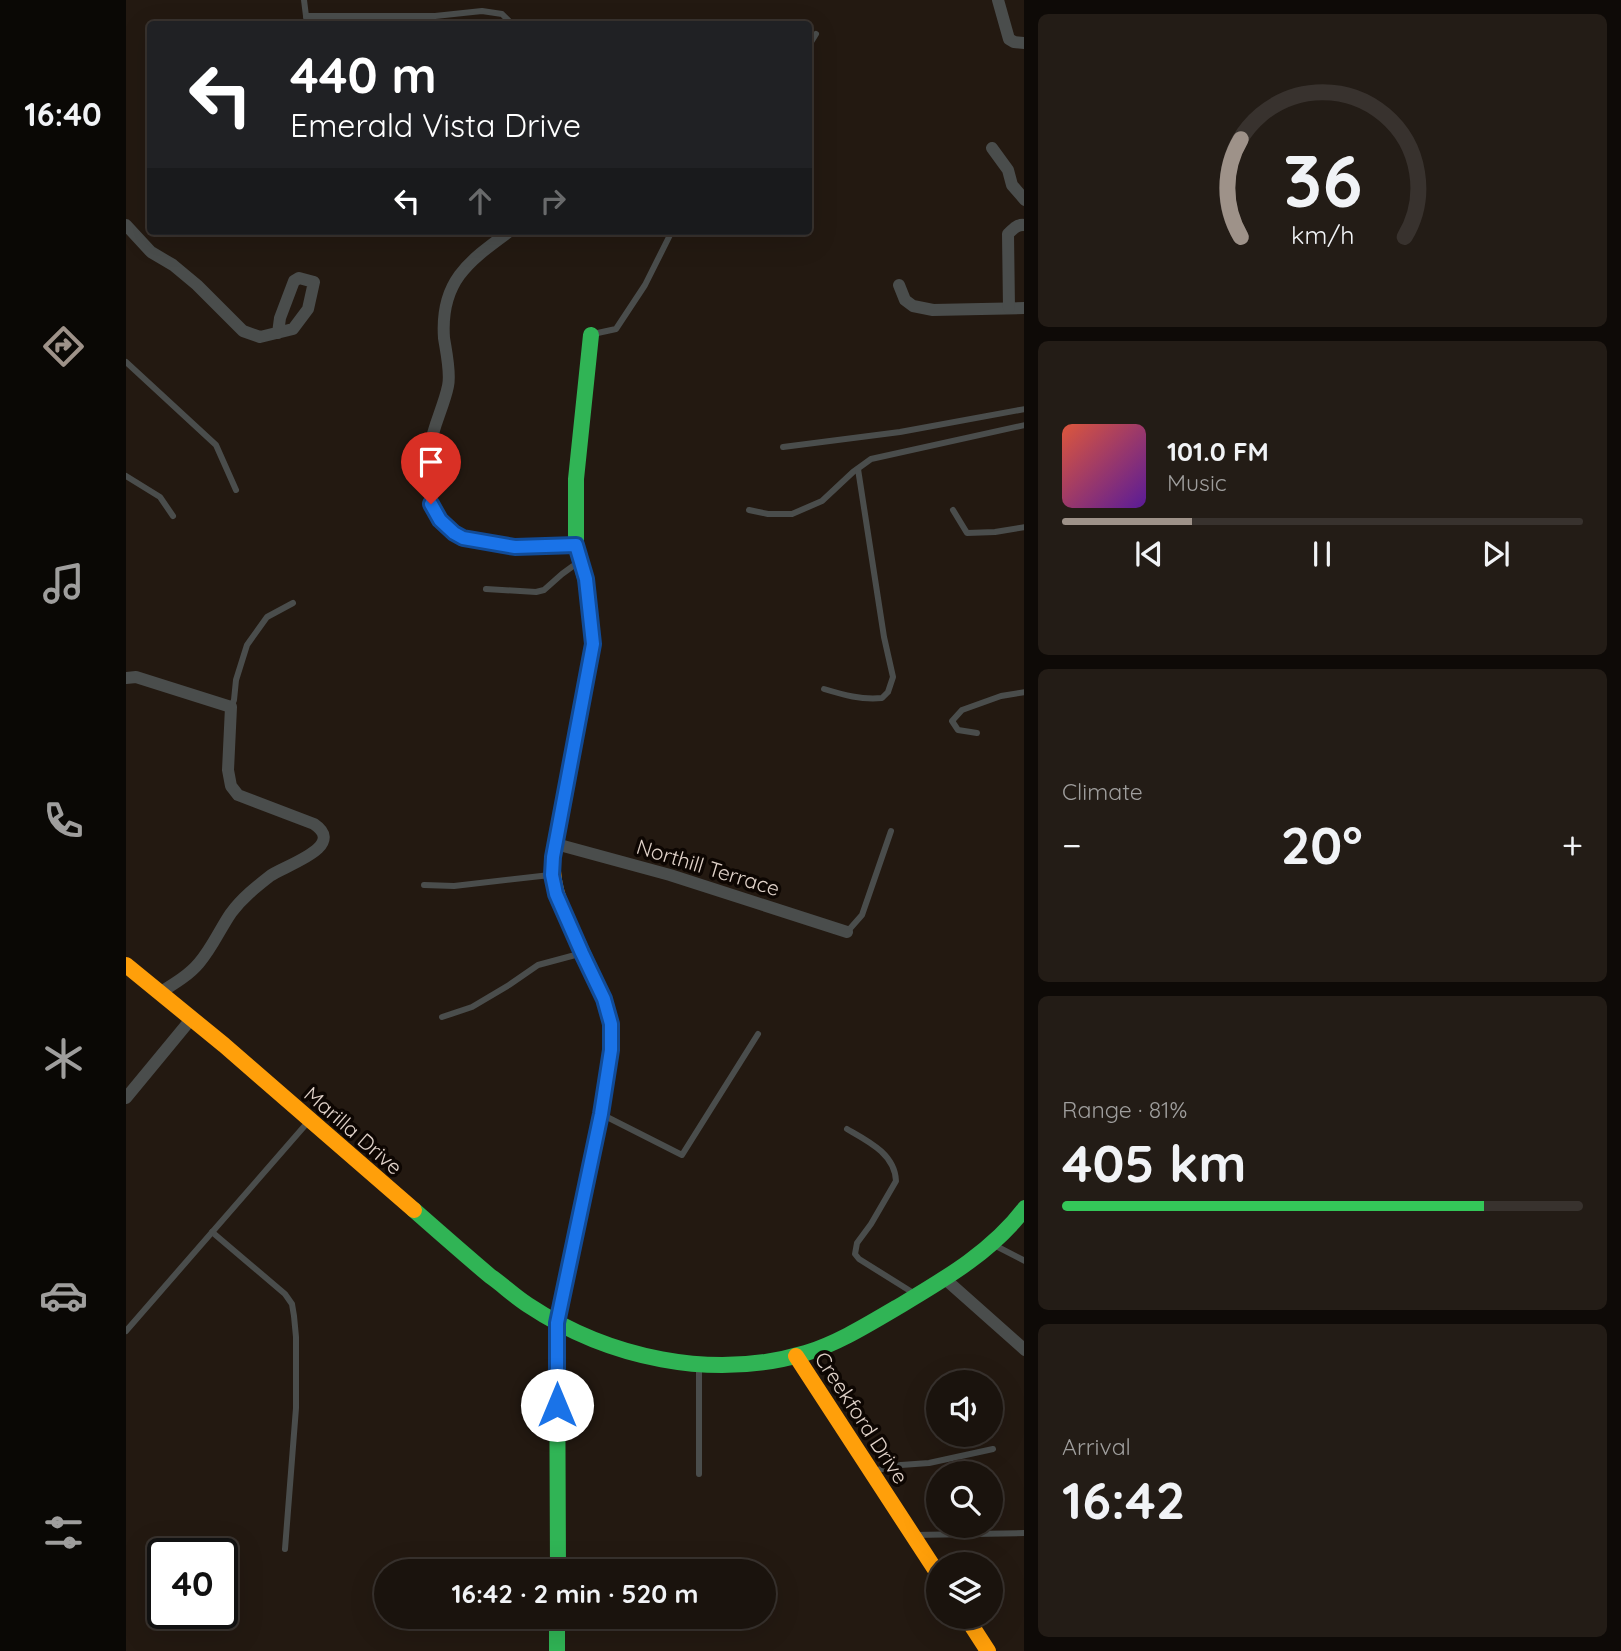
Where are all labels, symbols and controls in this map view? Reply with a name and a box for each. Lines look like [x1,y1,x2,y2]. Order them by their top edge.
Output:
text: 440 m [290,44,437,105]
icon: left [175,49,266,140]
text: 16:40 [24,94,102,134]
text: Emerald Vista Drive [290,105,581,145]
text: 36 [1283,134,1362,225]
icon: left [388,182,426,220]
icon: ahead [461,182,499,220]
icon: right [534,182,572,220]
text: km/h [1291,219,1354,250]
icon: directions [39,322,88,371]
pin [401,432,461,504]
text: 101.0 FM [1167,435,1269,468]
icon: arrive [412,443,450,481]
text: Music [1167,468,1227,497]
icon: previous [1130,535,1168,573]
icon: pause [1303,535,1341,573]
icon: next [1477,535,1515,573]
icon: music [39,559,88,608]
text: Climate [1062,777,1143,806]
icon: phone [39,796,88,845]
text: 20° [1281,812,1363,877]
text: − [1062,821,1082,869]
text: + [1562,821,1583,869]
street label: Northill Terrace [634,833,783,901]
icon: climate [39,1034,88,1083]
street label: Marilla Drive [299,1081,408,1180]
text: Range · 81% [1062,1095,1187,1124]
text: 405 km [1062,1130,1247,1195]
icon: car [39,1271,88,1320]
street label: Creekford Drive [809,1346,914,1488]
position arrow [520,1368,594,1442]
map controls [926,1370,1003,1629]
button: sound [926,1370,1003,1447]
text: Arrival [1062,1432,1131,1461]
button: search [926,1461,1003,1538]
text: 16:42 [1062,1467,1185,1532]
icon: filters [39,1508,88,1557]
speed limit sign: 40 [147,1538,238,1629]
button: layers [926,1552,1003,1629]
text: 16:42 · 2 min · 520 m [451,1577,699,1610]

